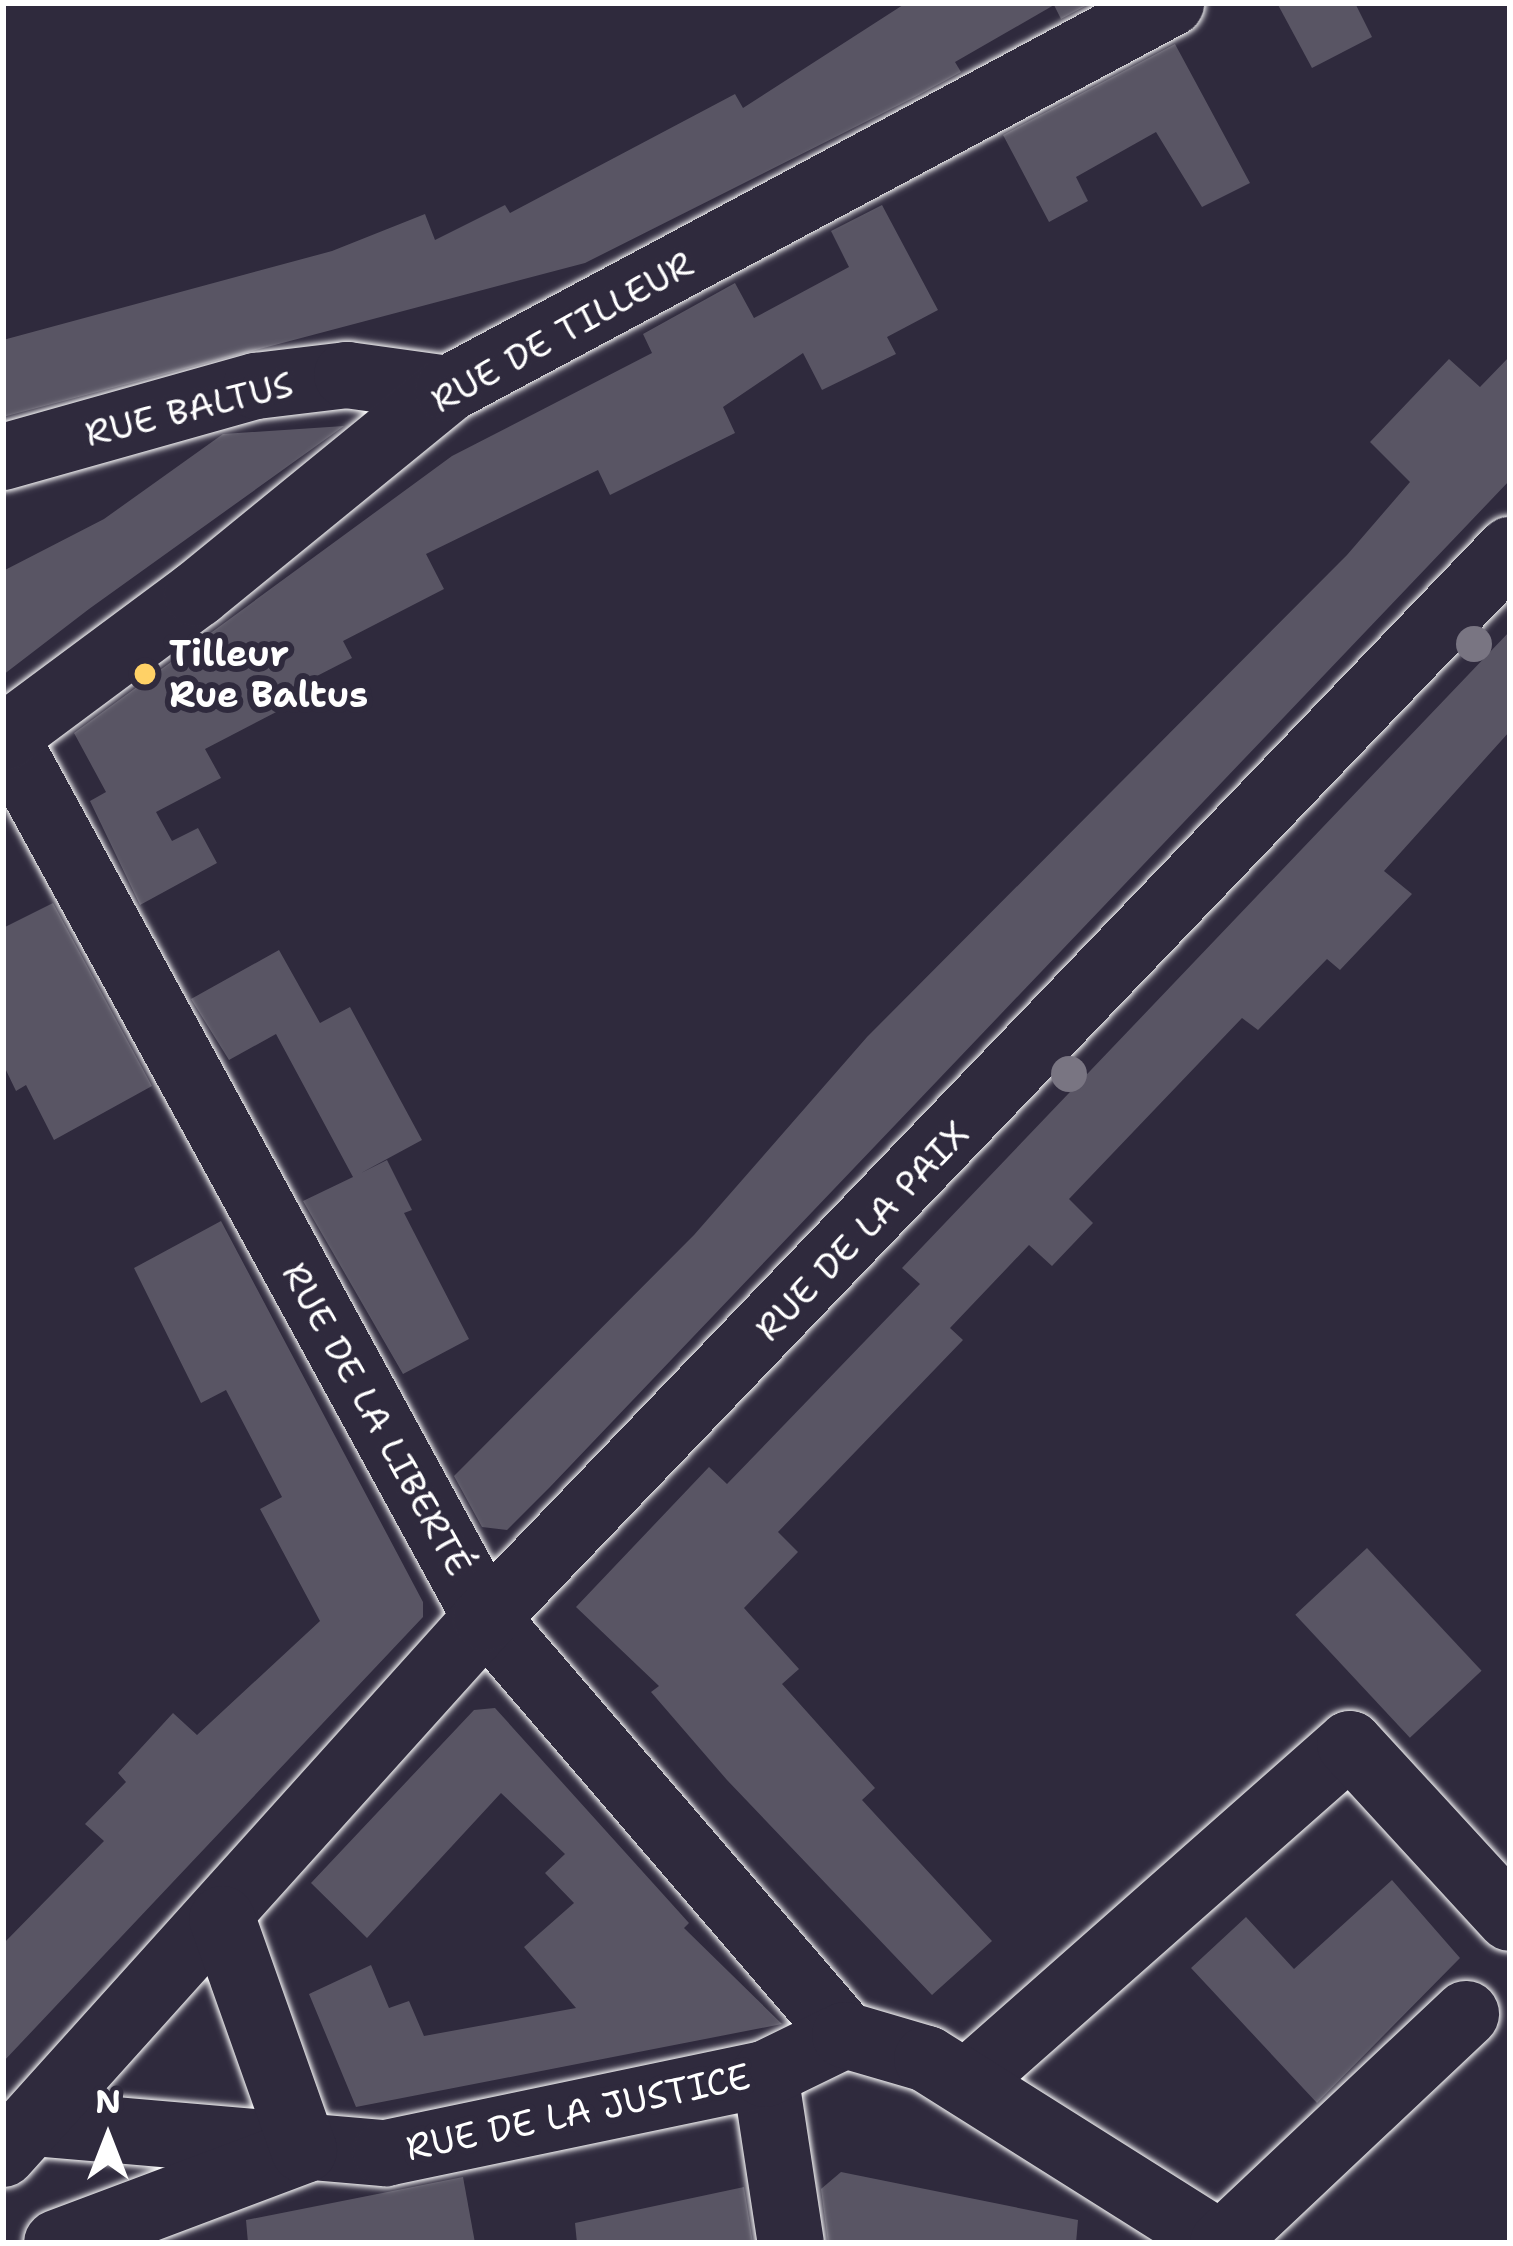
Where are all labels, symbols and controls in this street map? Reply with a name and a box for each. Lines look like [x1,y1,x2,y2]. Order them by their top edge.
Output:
street label: RUE DE TILLEUR [424,242,700,422]
street label: RUE BALTUS [81,362,297,456]
place label: Tilleur Rue Baltus [169,631,368,716]
marker: Tilleur Rue Baltus [132,661,158,687]
street label: RUE DE LA PAIX [746,1112,978,1350]
street label: RUE DE LA LIBERTÉ [273,1255,481,1583]
street label: RUE DE LA JUSTICE [402,2054,754,2170]
north arrow [48,2078,168,2198]
text: N [95,2079,121,2124]

